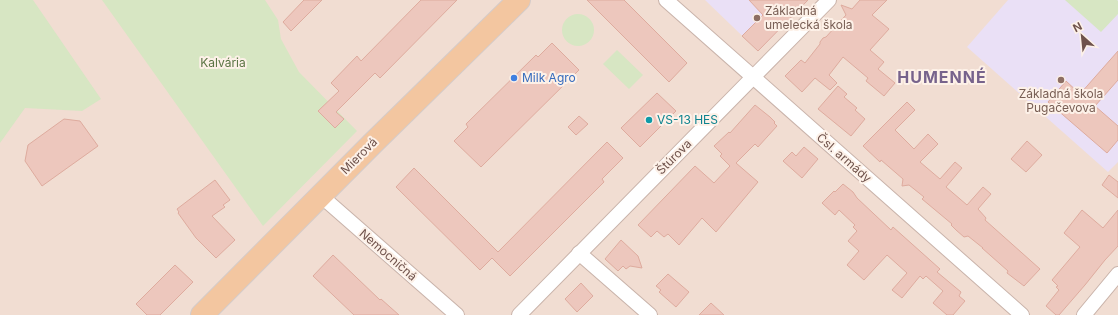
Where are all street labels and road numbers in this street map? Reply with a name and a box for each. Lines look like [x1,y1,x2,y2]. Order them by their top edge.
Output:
street label: Čsl. armády [814,130,875,186]
street label: Mierová [337,134,380,177]
street label: Štúrova [653,136,694,177]
street label: Nemocničná [357,226,420,284]

